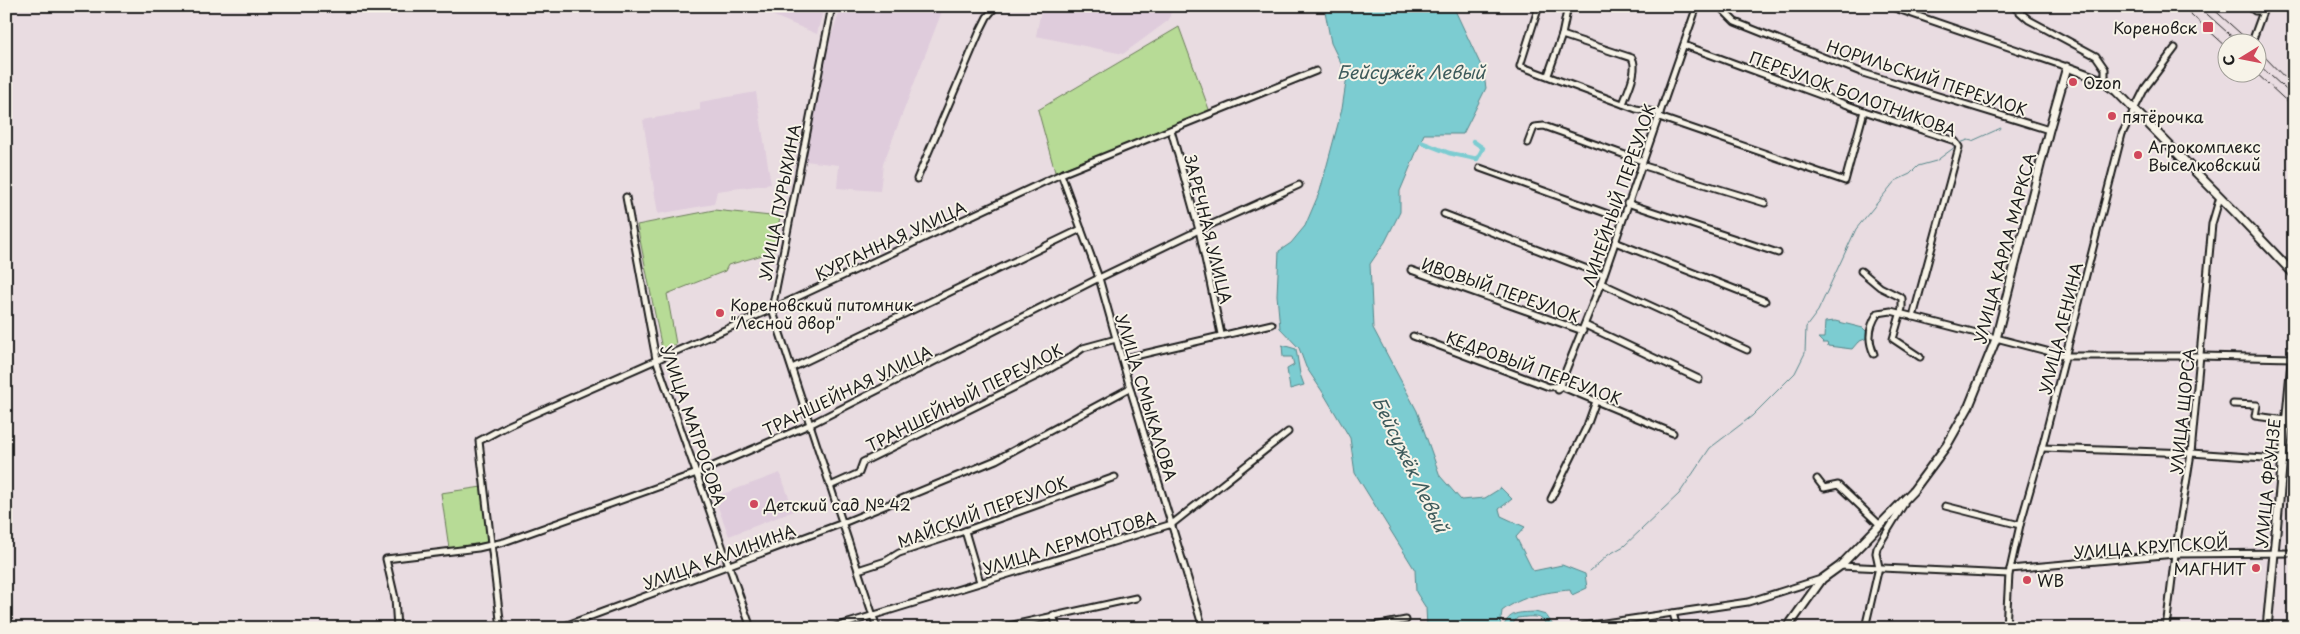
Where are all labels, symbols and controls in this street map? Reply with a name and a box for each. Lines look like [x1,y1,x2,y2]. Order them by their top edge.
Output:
place label: Кореновск [2113,15,2197,39]
marker: Кореновск [2201,20,2215,34]
north arrow [2218,32,2268,82]
street label: НОРИЛЬСКИЙ ПЕРЕУЛОК [1824,33,2030,121]
street label: ПЕРЕУЛОК БОЛОТНИКОВА [1746,44,1960,142]
text: С [2217,53,2240,67]
water label: Бейсужёк Левый [1337,58,1487,85]
place label: Ozon [2083,70,2121,94]
marker: Ozon [2067,76,2079,88]
street label: ЛИНЕЙНЫЙ ПЕРЕУЛОК [1575,100,1661,290]
place label: пятёрочка [2122,104,2204,128]
marker: пятёрочка [2106,110,2118,122]
street label: УЛИЦА ПУРЫХИНА [752,122,806,282]
place label: Агрокомплекс Выселковский [2148,134,2261,176]
marker: Агрокомплекс Выселковский [2132,149,2144,161]
street label: УЛИЦА КАРЛА МАРКСА [1967,150,2041,346]
street label: ЗАРЕЧНАЯ УЛИЦА [1179,152,1239,306]
street label: КУРГАННАЯ УЛИЦА [810,194,970,286]
street label: ИВОВЫЙ ПЕРЕУЛОК [1419,251,1583,327]
street label: УЛИЦА ЛЕНИНА [2032,259,2088,397]
place label: Кореновский питомник "Лесной двор" [730,292,914,334]
marker: Кореновский питомник "Лесной двор" [714,307,726,319]
street label: УЛИЦА СМЫКАЛОВА [1110,311,1184,484]
street label: КЕДРОВЫЙ ПЕРЕУЛОК [1443,324,1625,410]
street label: ТРАНШЕЙНЫЙ ПЕРЕУЛОК [862,337,1066,457]
street label: ТРАНШЕЙНАЯ УЛИЦА [758,339,936,441]
street label: УЛИЦА МАТРОСОВА [655,342,733,509]
street label: УЛИЦА ЩОРСА [2163,347,2201,475]
water label: Бейсужёк Левый [1366,392,1457,538]
street label: УЛИЦА ФРУНЗЕ [2248,417,2286,549]
street label: МАЙСКИЙ ПЕРЕУЛОК [894,469,1070,553]
place label: Детский сад № 42 [763,492,911,516]
marker: Детский сад № 42 [748,498,760,510]
street label: УЛИЦА ЛЕРМОНТОВА [979,504,1159,580]
street label: УЛИЦА КАЛИНИНА [639,517,799,595]
street label: УЛИЦА КРУПСКОЙ [2073,529,2229,563]
place label: МАГНИТ [2174,556,2246,580]
marker: МАГНИТ [2250,562,2262,574]
place label: WB [2037,568,2064,592]
marker: WB [2021,574,2033,586]

